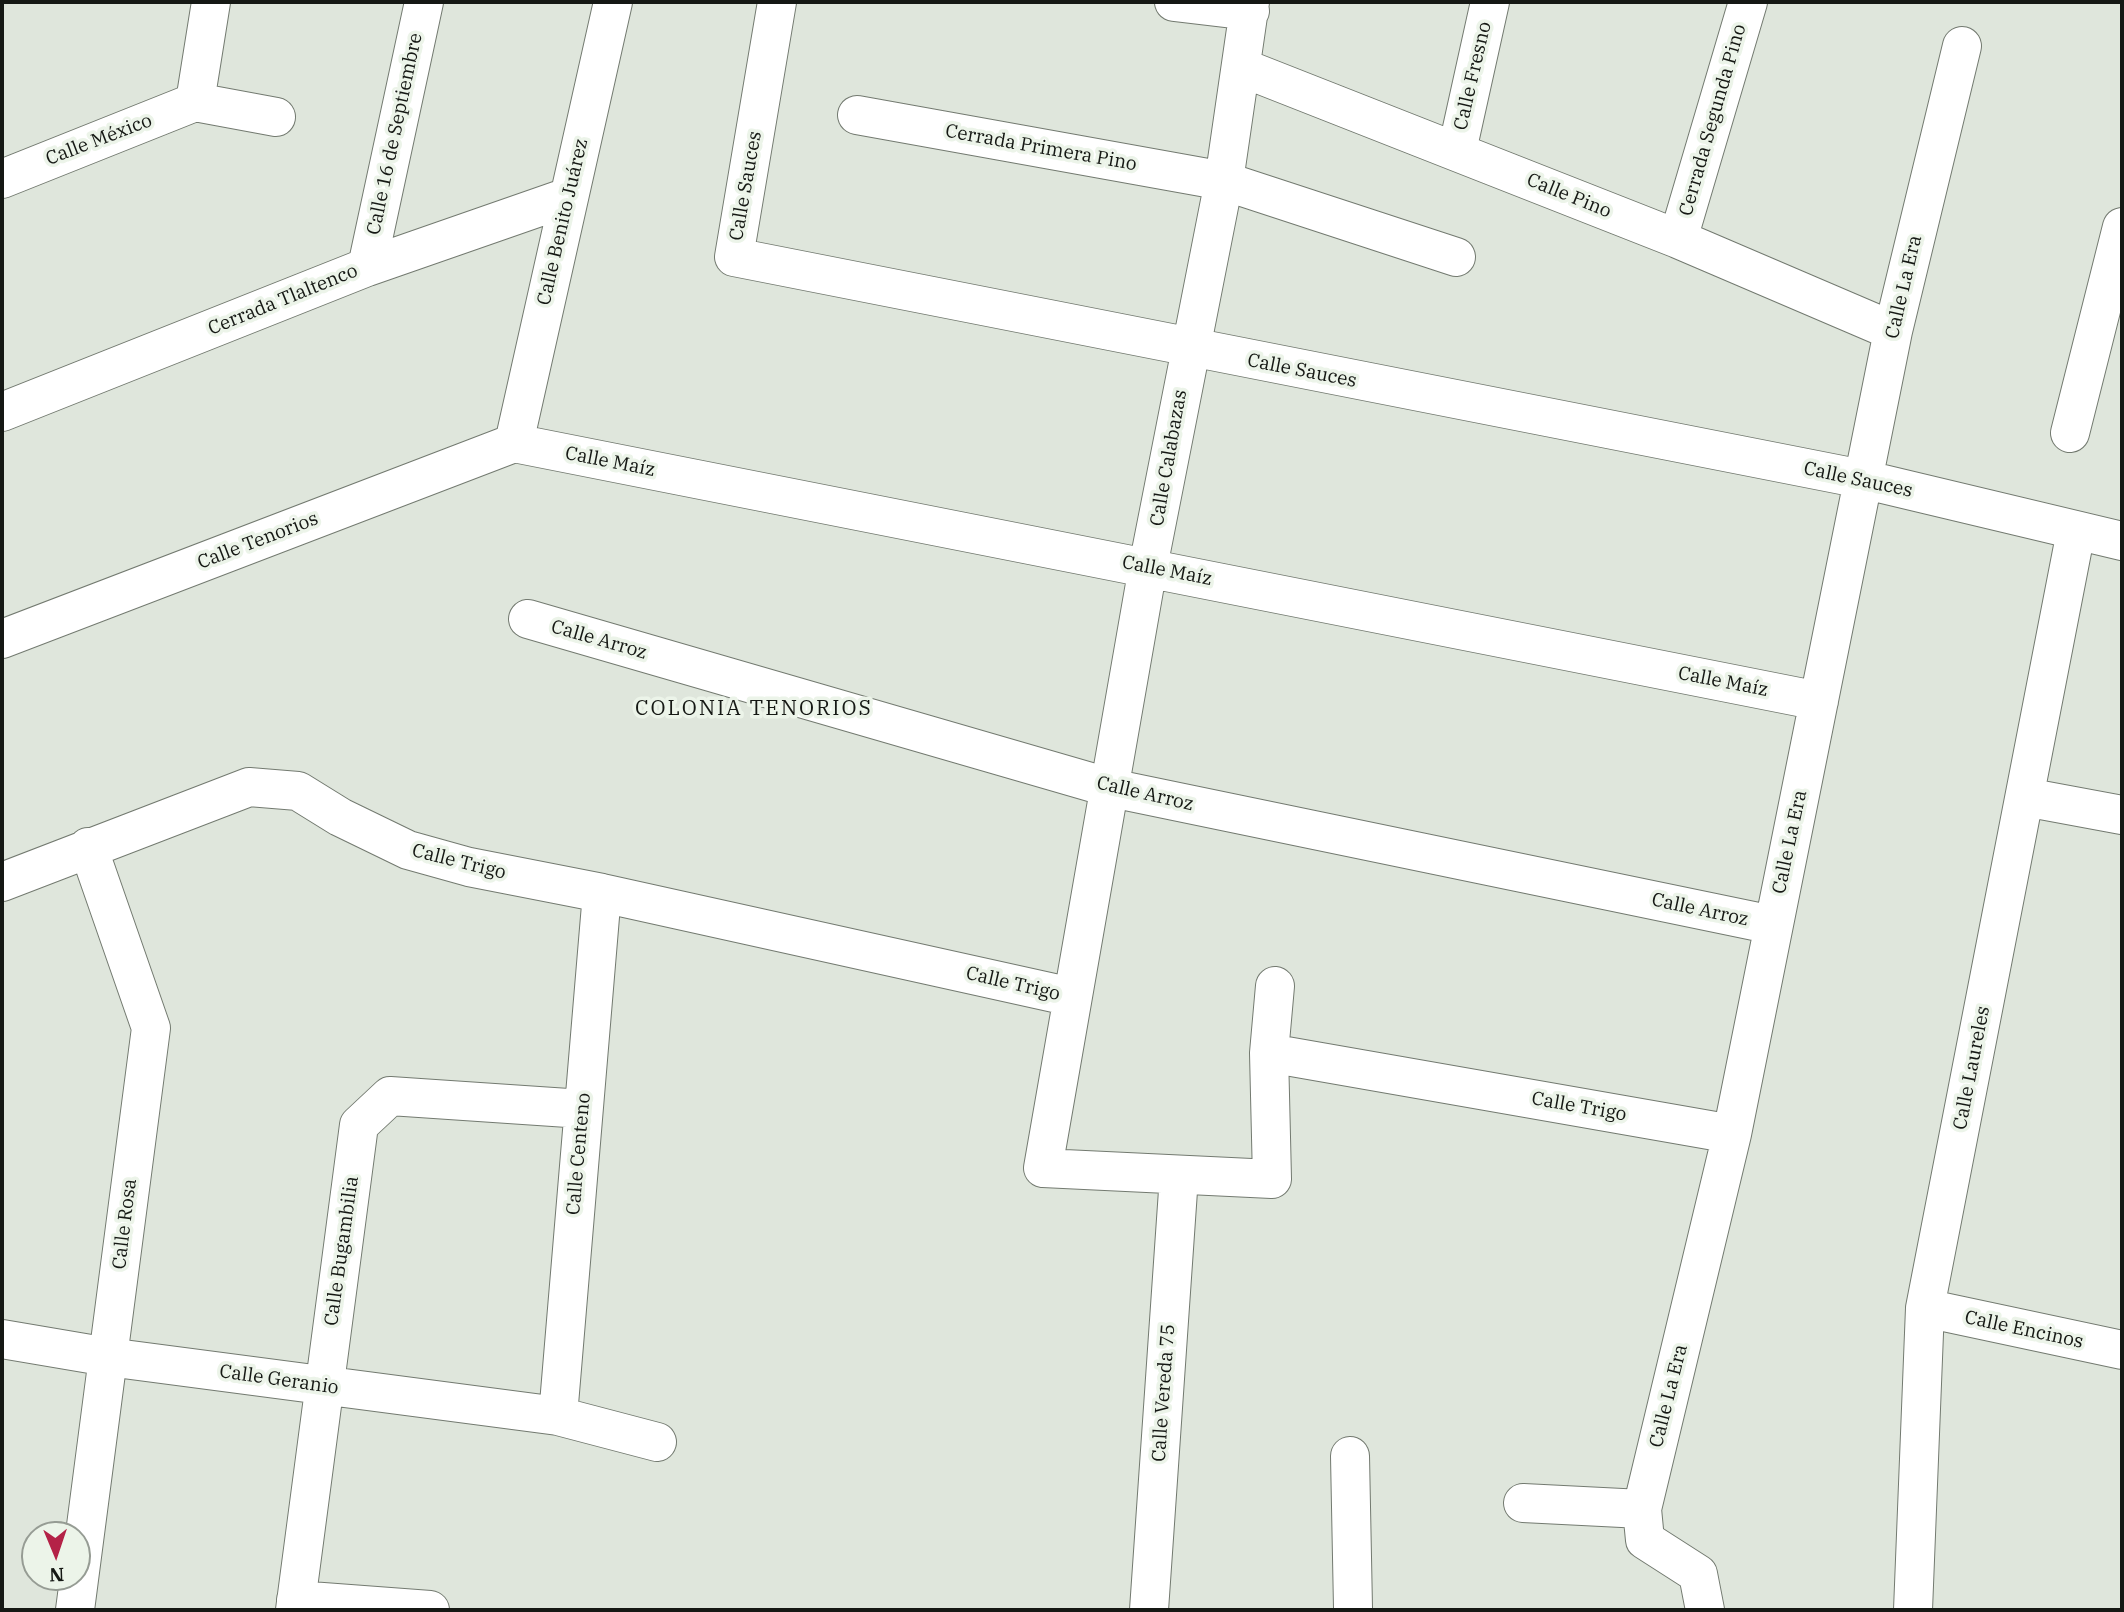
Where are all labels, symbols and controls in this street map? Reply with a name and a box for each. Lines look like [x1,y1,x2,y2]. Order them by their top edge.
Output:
street label: Calle Fresno [1449,20,1497,132]
street label: Cerrada Segunda Pino [1675,21,1751,219]
street label: Calle 16 de Septiembre [362,31,428,237]
street label: Calle México [43,109,155,171]
street label: Cerrada Primera Pino [943,120,1139,176]
street label: Calle Sauces [725,129,767,243]
street label: Calle Benito Juárez [533,136,593,308]
street label: Calle Pino [1523,169,1615,223]
street label: Calle La Era [1881,233,1927,341]
street label: Cerrada Tlaltenco [205,260,361,340]
street label: Calle Sauces [1245,349,1359,393]
street label: Calle Calabazas [1146,388,1192,528]
street label: Calle Maíz [563,442,657,482]
street label: Calle Sauces [1801,457,1915,503]
street label: Calle Tenorios [194,508,322,574]
street label: Calle Maíz [1120,551,1214,591]
street label: Calle Arroz [548,615,650,665]
street label: Calle Maíz [1676,662,1770,702]
district label: COLONIA TENORIOS [637,696,871,722]
street label: Calle Arroz [1094,772,1196,816]
street label: Calle La Era [1768,788,1812,896]
street label: Calle Trigo [410,839,508,885]
street label: Calle Arroz [1649,889,1751,931]
street label: Calle Trigo [964,962,1062,1006]
street label: Calle Laureles [1949,1004,1995,1132]
street label: Calle Trigo [1530,1087,1628,1127]
street label: Calle Centeno [562,1092,596,1216]
street label: Calle Bugambilia [320,1175,364,1327]
street label: Calle Rosa [108,1177,142,1271]
street label: Calle Encinos [1963,1306,2085,1354]
street label: Calle Vereda 75 [1148,1323,1180,1463]
street label: Calle La Era [1645,1342,1693,1450]
street label: Calle Geranio [218,1360,340,1400]
north arrow [21,1521,91,1591]
text: N [49,1563,65,1587]

